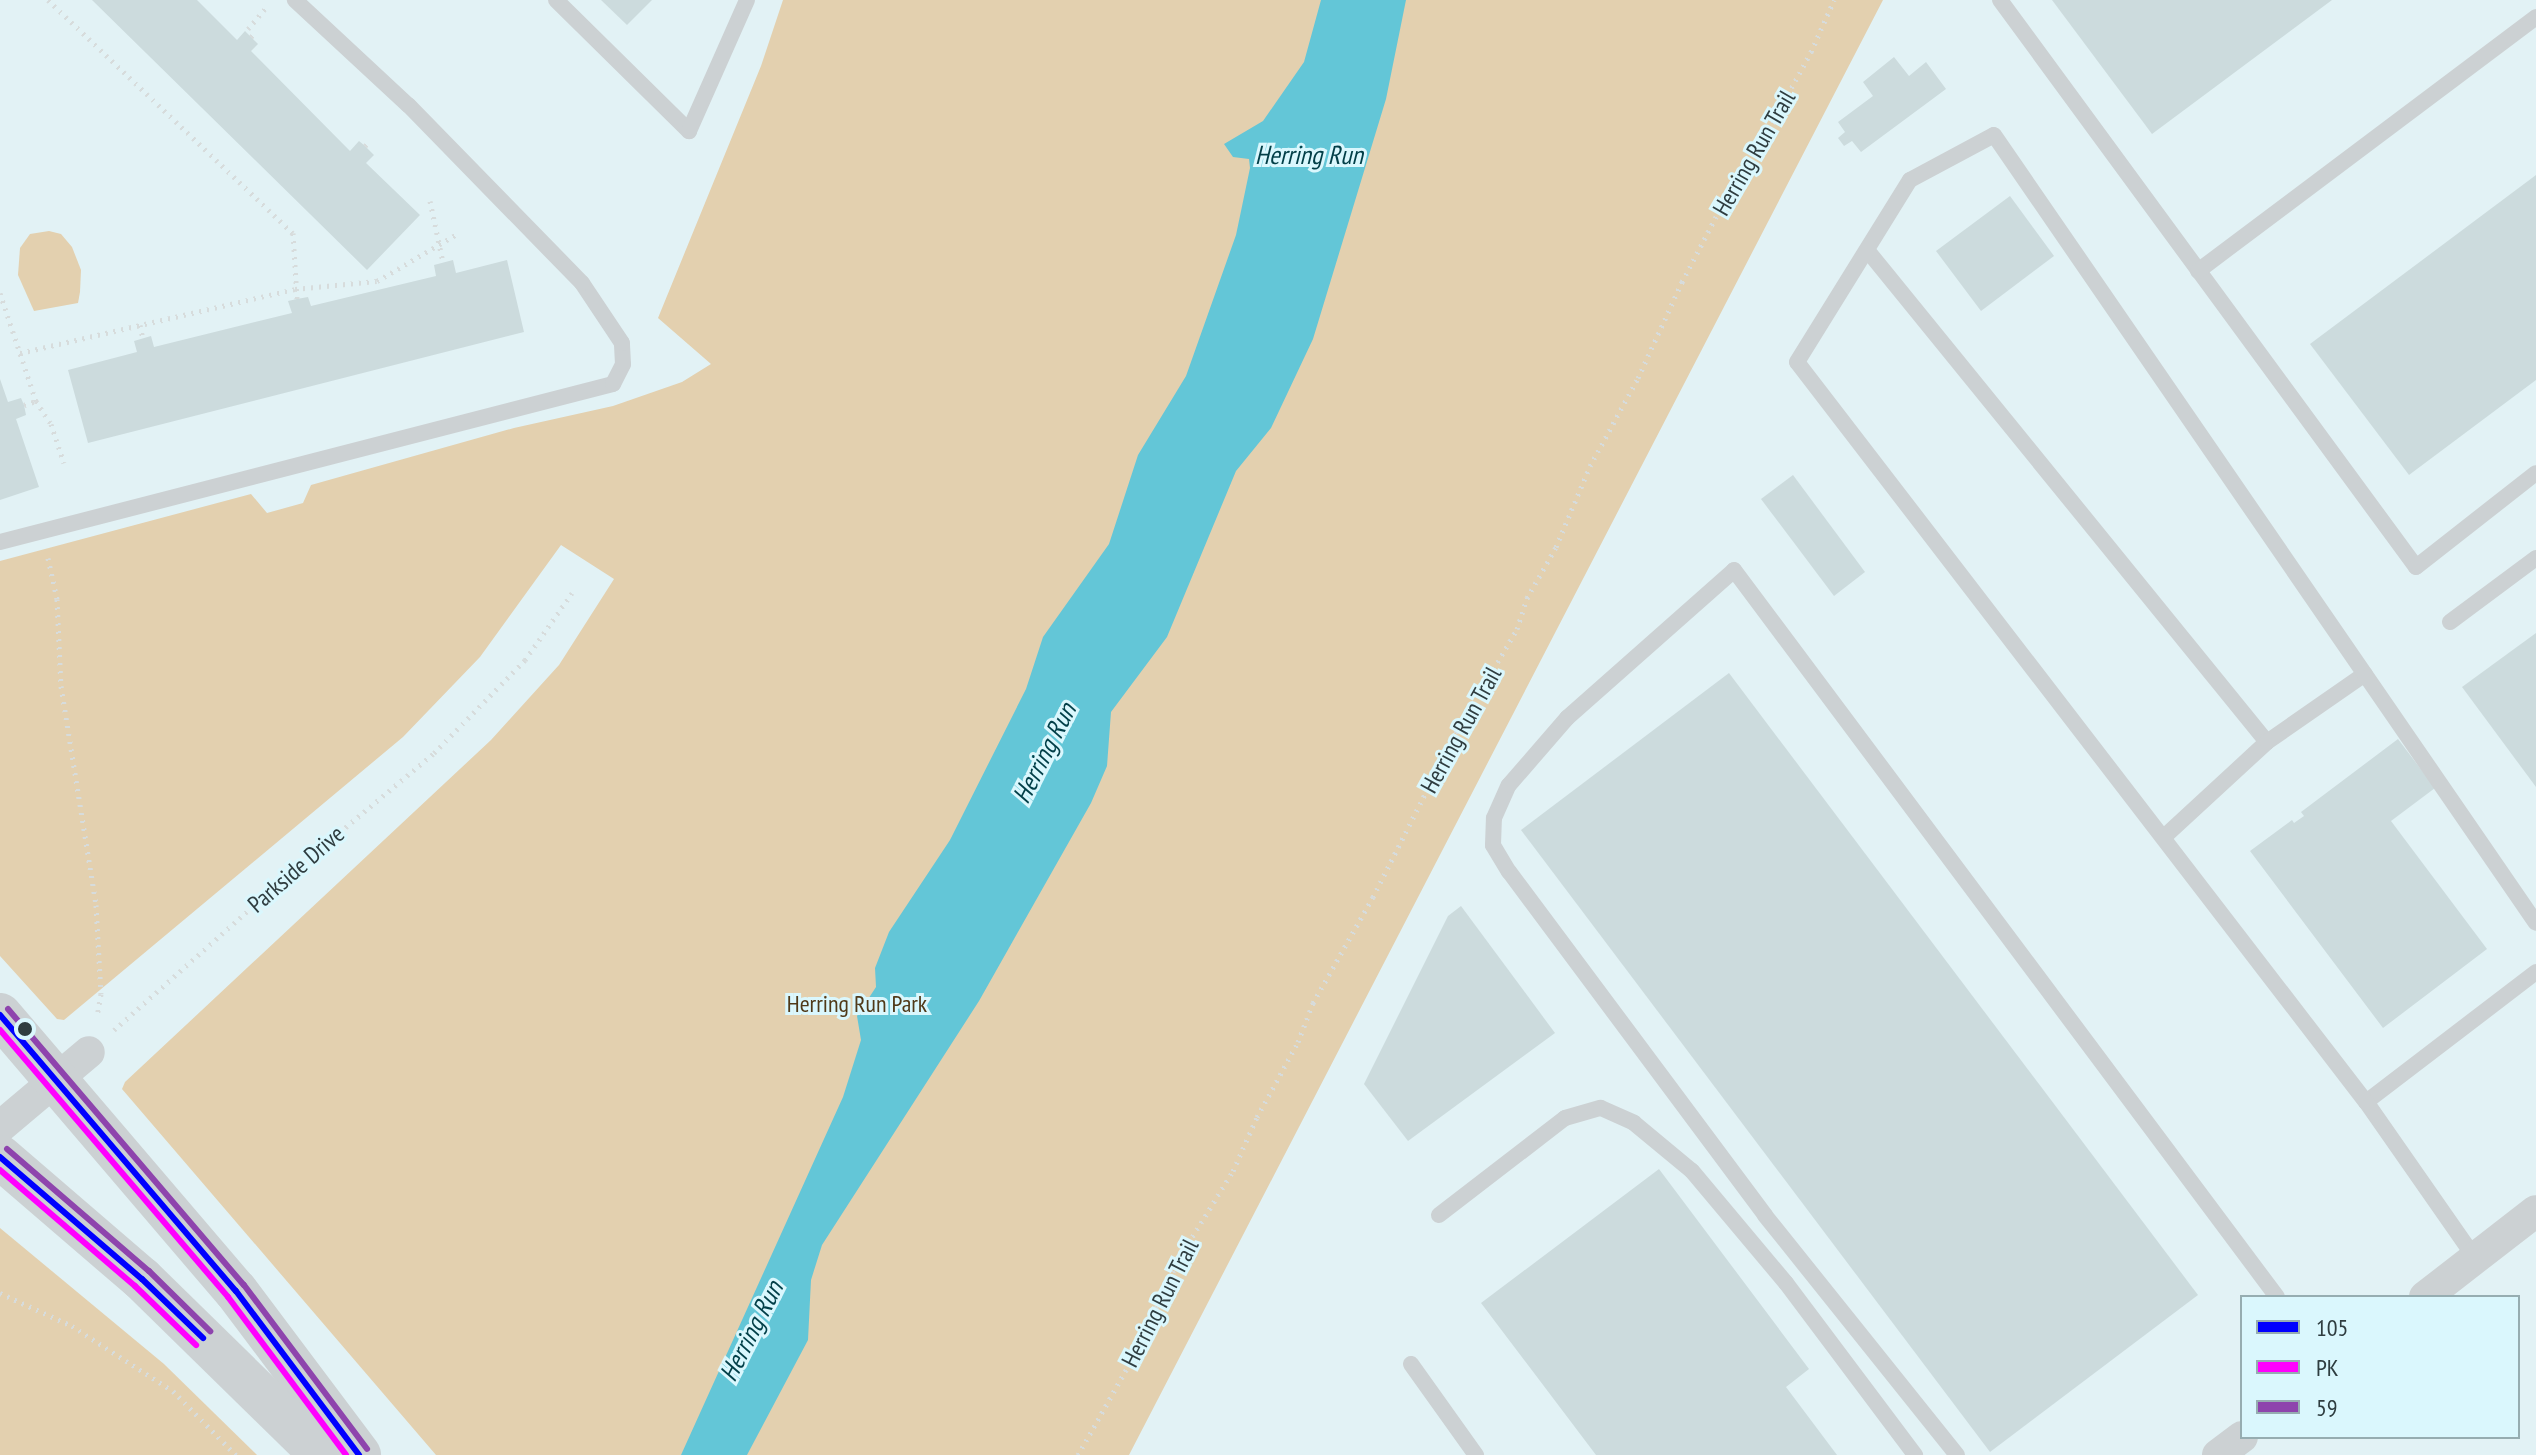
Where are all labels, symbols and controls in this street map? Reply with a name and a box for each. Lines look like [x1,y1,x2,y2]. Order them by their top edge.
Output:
street label: Herring Run Trail [1706,85,1802,221]
water label: Herring Run [1255,139,1363,171]
street label: Herring Run Trail [1414,662,1508,798]
water label: Herring Run [1006,698,1082,808]
street label: Parkside Drive [242,819,350,919]
park label: Herring Run Park [787,990,927,1018]
unlabelled marker [17,1021,33,1037]
street label: Herring Run Trail [1115,1234,1205,1372]
water label: Herring Run [713,1276,789,1386]
legend [2240,1295,2520,1439]
text: 105 [2316,1312,2348,1343]
text: PK [2316,1352,2339,1383]
text: 59 [2316,1392,2338,1423]

